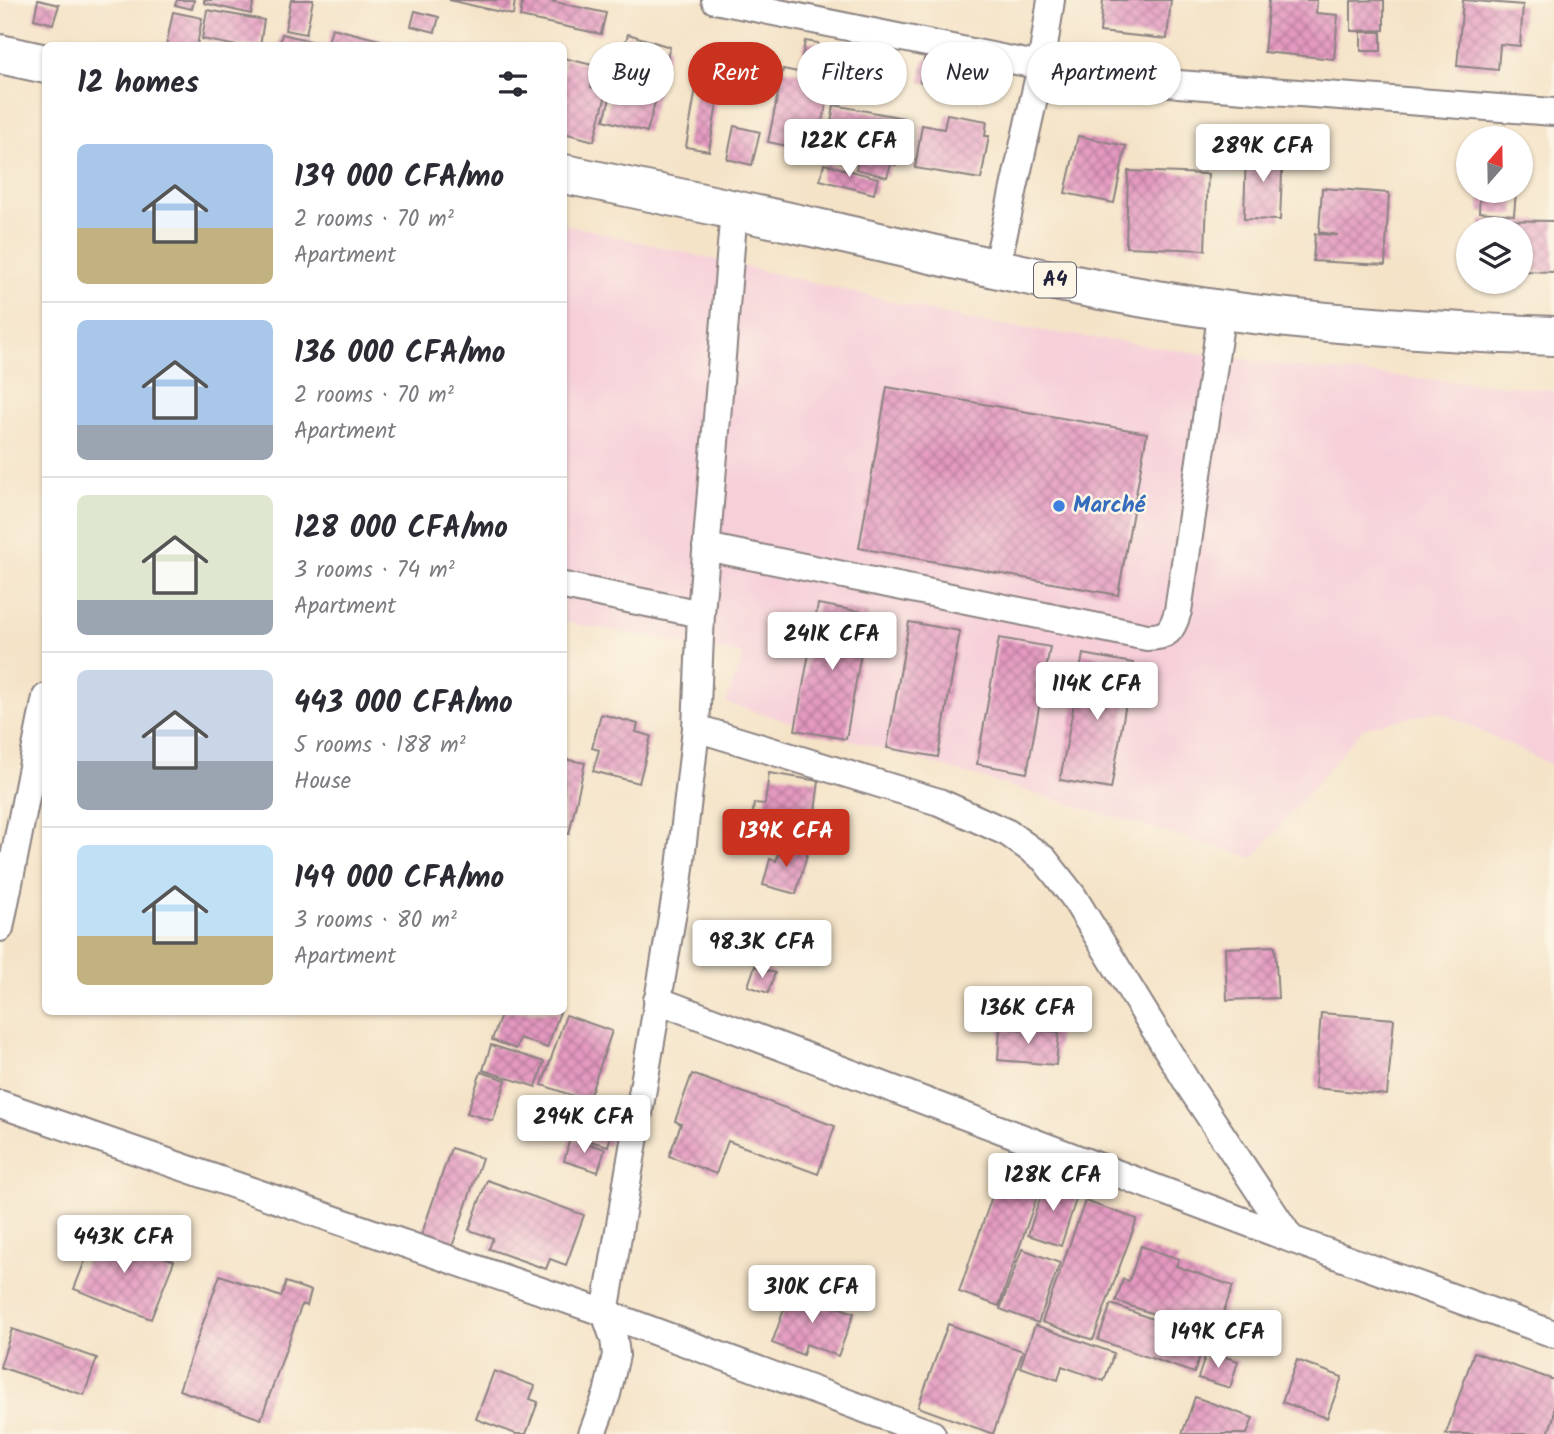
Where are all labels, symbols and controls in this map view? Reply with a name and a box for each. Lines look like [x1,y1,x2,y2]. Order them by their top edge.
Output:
chip: Buy [588,42,674,105]
chip: Rent [688,42,783,105]
chip: Filters [797,42,907,105]
chip: New [921,42,1013,105]
chip: Apartment [1027,42,1181,105]
text: 12 homes [77,60,199,108]
icon: filters [494,65,532,103]
pin: 122K CFA [777,120,921,179]
text: 122K CFA [800,124,898,160]
pin: 289K CFA [1191,124,1335,184]
north arrow [1456,126,1533,203]
map controls [1456,126,1533,294]
text: 289K CFA [1212,129,1314,165]
text: 139 000 CFA/mo [294,154,504,202]
icon: home [133,172,217,256]
text: 2 rooms · 70 m² [294,202,454,238]
button: layers [1456,217,1533,294]
text: Apartment [294,238,396,274]
road number: A4 [1034,262,1076,298]
text: 136 000 CFA/mo [294,330,505,378]
icon: home [133,348,217,432]
text: 2 rooms · 70 m² [294,378,454,414]
text: Apartment [294,414,396,450]
place label: Marché [1073,488,1147,524]
marker: Marché [1051,498,1067,514]
text: 128 000 CFA/mo [294,505,508,553]
icon: home [133,523,217,607]
text: 3 rooms · 74 m² [294,553,455,589]
text: Apartment [294,589,396,625]
pin: 241K CFA [760,612,904,672]
text: 241K CFA [784,617,880,653]
pin: 114K CFA [1025,662,1169,722]
text: 114K CFA [1052,667,1142,703]
text: 443 000 CFA/mo [294,680,513,728]
icon: home [133,698,217,782]
text: 5 rooms · 188 m² [294,728,466,764]
text: House [294,764,351,800]
pin: 139K CFA [714,810,858,869]
text: 139K CFA [738,814,834,850]
text: 149 000 CFA/mo [294,855,504,903]
icon: home [133,873,217,957]
text: 3 rooms · 80 m² [294,903,457,939]
pin: 98.3K CFA [682,920,842,980]
text: 98.3K CFA [708,925,816,961]
text: Apartment [294,939,396,975]
pin: 136K CFA [956,986,1100,1046]
text: 136K CFA [980,991,1076,1027]
pin: 294K CFA [512,1096,656,1155]
text: 294K CFA [533,1100,635,1136]
pin: 128K CFA [981,1154,1125,1213]
text: 128K CFA [1004,1158,1102,1194]
pin: 443K CFA [52,1216,196,1275]
text: 443K CFA [73,1220,175,1256]
pin: 310K CFA [740,1266,884,1325]
text: 310K CFA [764,1270,860,1306]
pin: 149K CFA [1146,1310,1290,1370]
text: 149K CFA [1171,1315,1265,1351]

